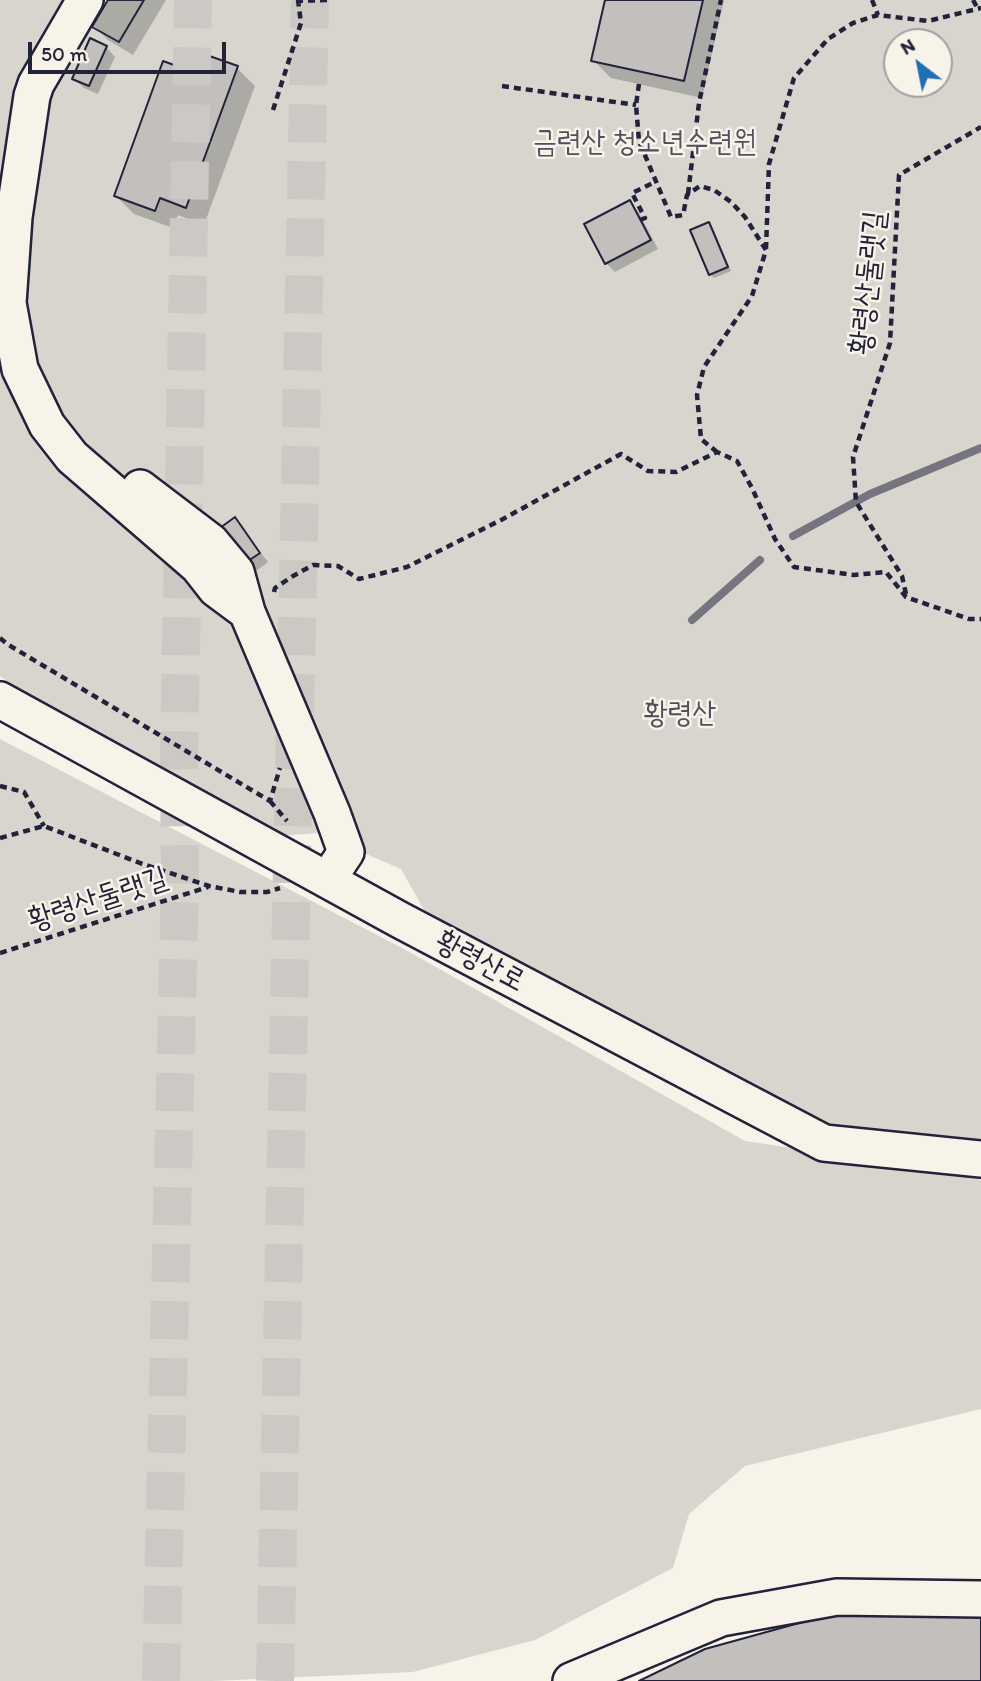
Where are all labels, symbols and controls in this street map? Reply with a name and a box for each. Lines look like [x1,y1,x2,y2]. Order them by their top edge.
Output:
scale bar [32,28,229,72]
north arrow [883,28,953,98]
text: N [896,33,919,60]
text: 50 m [41,41,87,66]
park label: 금련산 청소년수련원 [533,125,757,161]
street label: 황령산둘랫길 [844,209,894,357]
park label: 황령산 [644,696,716,732]
street label: 황령산둘랫길 [24,861,172,939]
street label: 황령산로 [429,923,531,1001]

